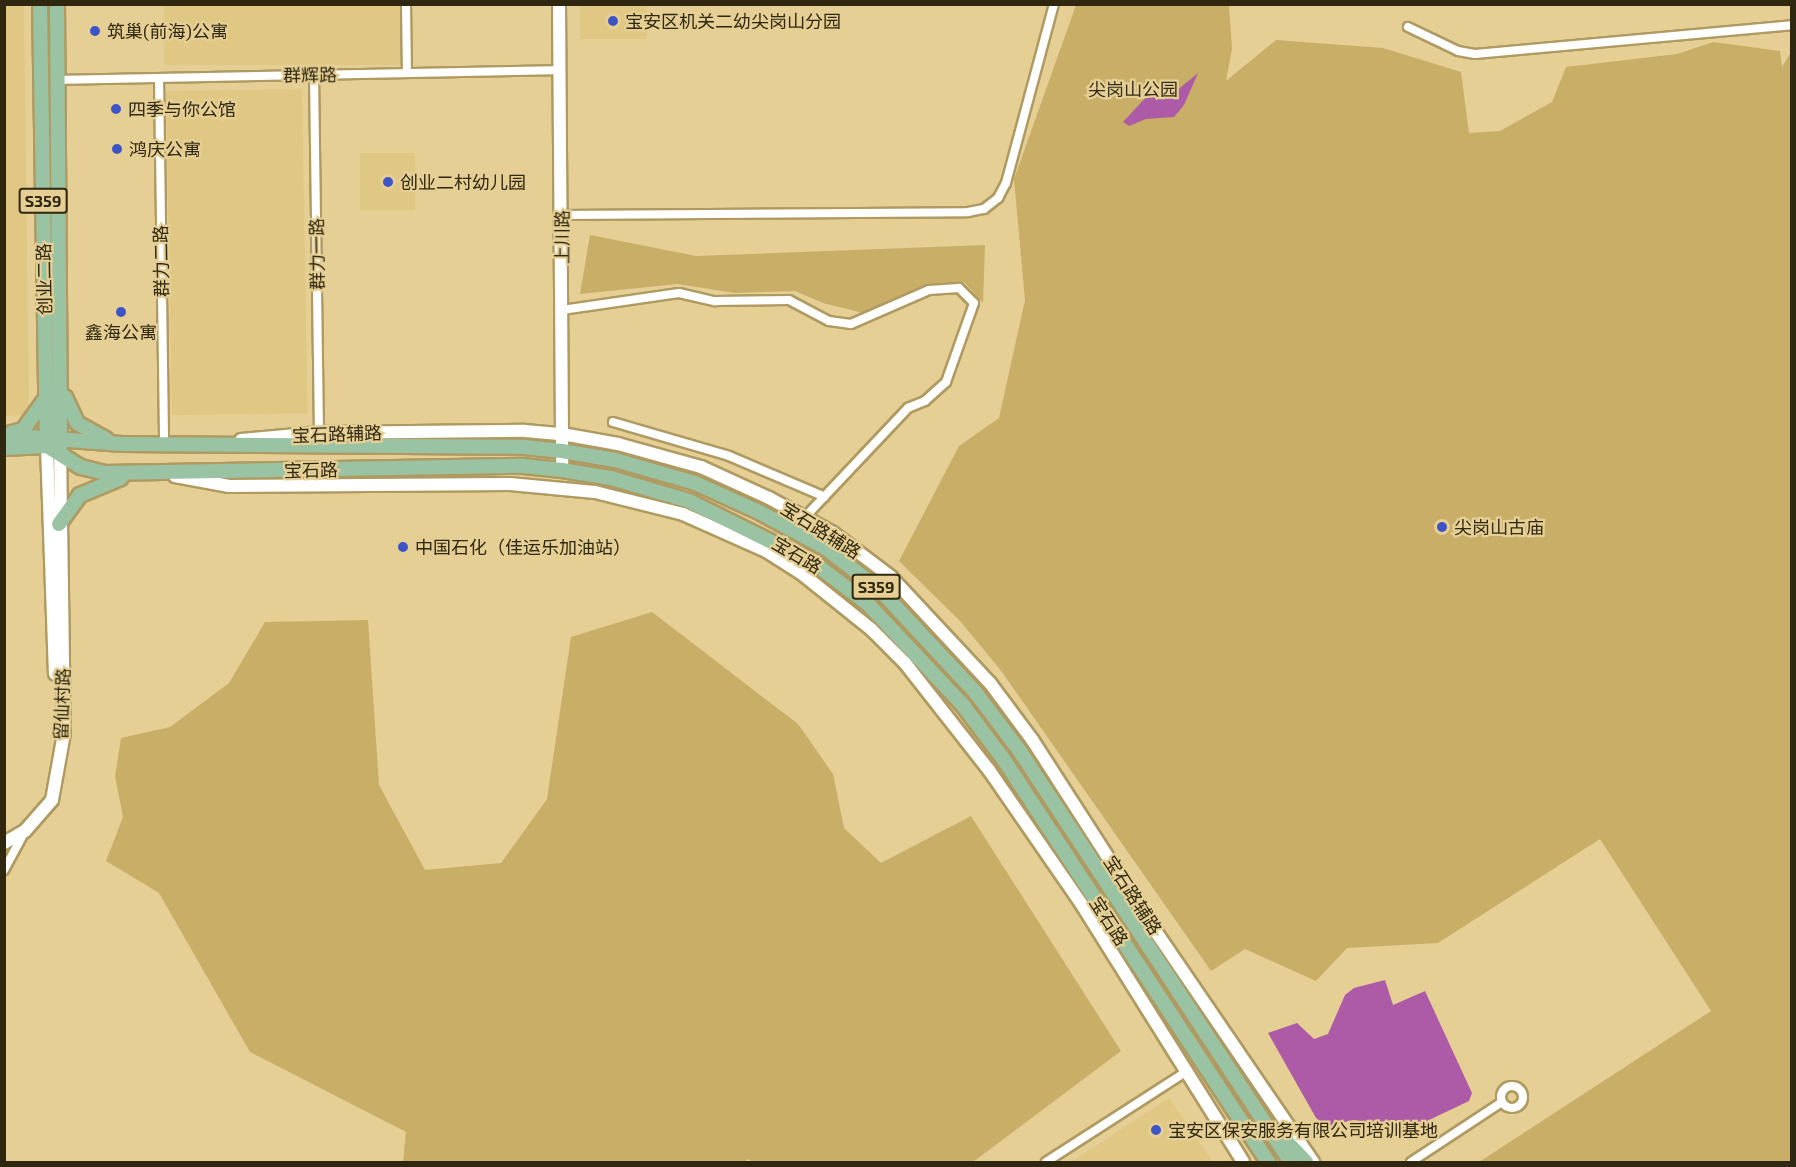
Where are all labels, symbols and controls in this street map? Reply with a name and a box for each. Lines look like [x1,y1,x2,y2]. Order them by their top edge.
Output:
place label: 宝安区机关二幼尖岗山分园 [625,10,841,32]
marker: 宝安区机关二幼尖岗山分园 [606,14,620,28]
place label: 筑巢(前海)公寓 [107,20,228,42]
marker: 筑巢(前海)公寓 [88,24,102,38]
street label: 群辉路 [283,64,337,86]
park label: 尖岗山公园 [1088,78,1178,100]
place label: 四季与你公馆 [128,98,236,120]
marker: 四季与你公馆 [109,102,123,116]
place label: 鸿庆公寓 [129,138,201,160]
marker: 鸿庆公寓 [110,142,124,156]
place label: 创业二村幼儿园 [400,171,526,193]
marker: 创业二村幼儿园 [381,175,395,189]
road number: S359 [18,188,68,214]
street label: 上川路 [551,210,573,264]
street label: 群力一路 [306,218,328,290]
street label: 群力二路 [150,225,172,297]
street label: 创业二路 [33,243,55,315]
marker: 鑫海公寓 [114,305,128,319]
place label: 鑫海公寓 [85,321,157,343]
street label: 宝石路辅路 [292,422,382,446]
street label: 宝石路 [284,459,338,481]
street label: 宝石路辅路 [777,497,865,563]
place label: 尖岗山古庙 [1454,516,1544,538]
marker: 尖岗山古庙 [1435,520,1449,534]
street label: 宝石路 [768,532,826,578]
place label: 中国石化（佳运乐加油站） [415,536,631,558]
marker: 中国石化（佳运乐加油站） [396,540,410,554]
road number: S359 [850,574,902,600]
street label: 留仙村路 [50,668,74,740]
street label: 宝石路辅路 [1099,851,1167,939]
street label: 宝石路 [1085,892,1133,950]
place label: 宝安区保安服务有限公司培训基地 [1168,1119,1438,1141]
marker: 宝安区保安服务有限公司培训基地 [1149,1123,1163,1137]

